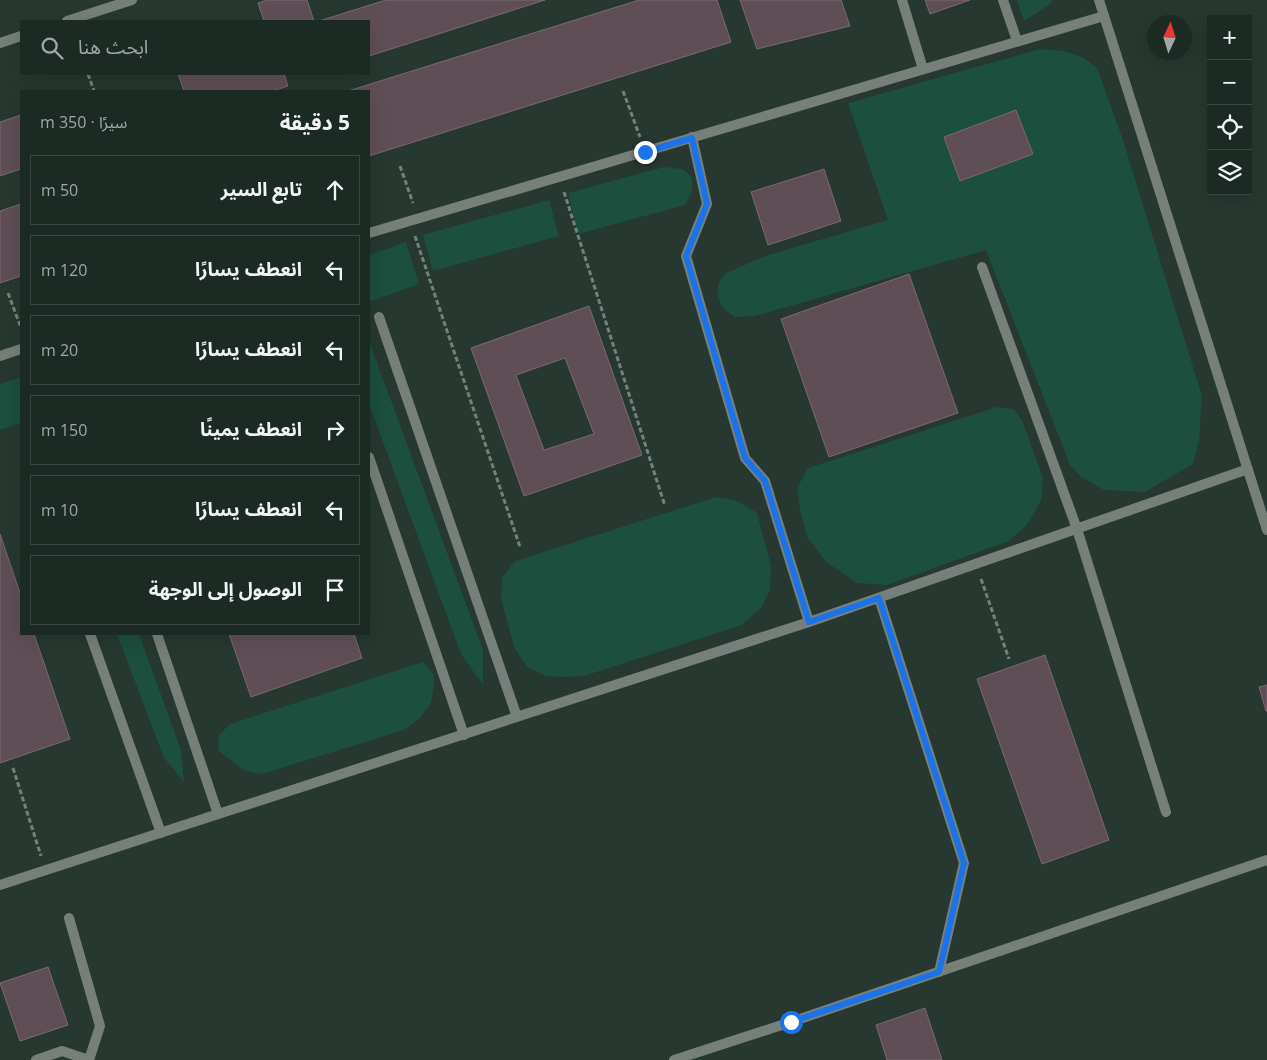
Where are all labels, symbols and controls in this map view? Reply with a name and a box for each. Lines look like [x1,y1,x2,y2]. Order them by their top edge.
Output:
north arrow [1147,15,1192,60]
map controls [1207,15,1252,195]
button: + [1207,15,1252,60]
search box [20,20,370,75]
icon: search [38,34,66,62]
text: ابحث هنا [78,34,148,60]
button: − [1207,60,1252,105]
button: locate [1207,105,1252,150]
text: 5 دقيقة [280,108,350,136]
text: سيرًا · 350 m [40,111,127,133]
route end [634,141,657,164]
button: layers [1207,150,1252,195]
text: تابع السير [221,176,302,202]
icon: ahead [321,176,349,204]
text: 50 m [41,179,78,201]
text: انعطف يسارًا [195,256,302,282]
icon: left [321,256,349,284]
text: 120 m [41,259,87,281]
text: انعطف يسارًا [195,336,302,362]
icon: left [321,336,349,364]
text: 20 m [41,339,78,361]
text: انعطف يمينًا [200,416,302,442]
icon: right [321,416,349,444]
text: 150 m [41,419,87,441]
text: انعطف يسارًا [195,496,302,522]
icon: left [321,496,349,524]
text: 10 m [41,499,78,521]
text: الوصول إلى الوجهة [149,576,302,602]
icon: arrive [321,576,349,604]
route start [780,1011,803,1034]

